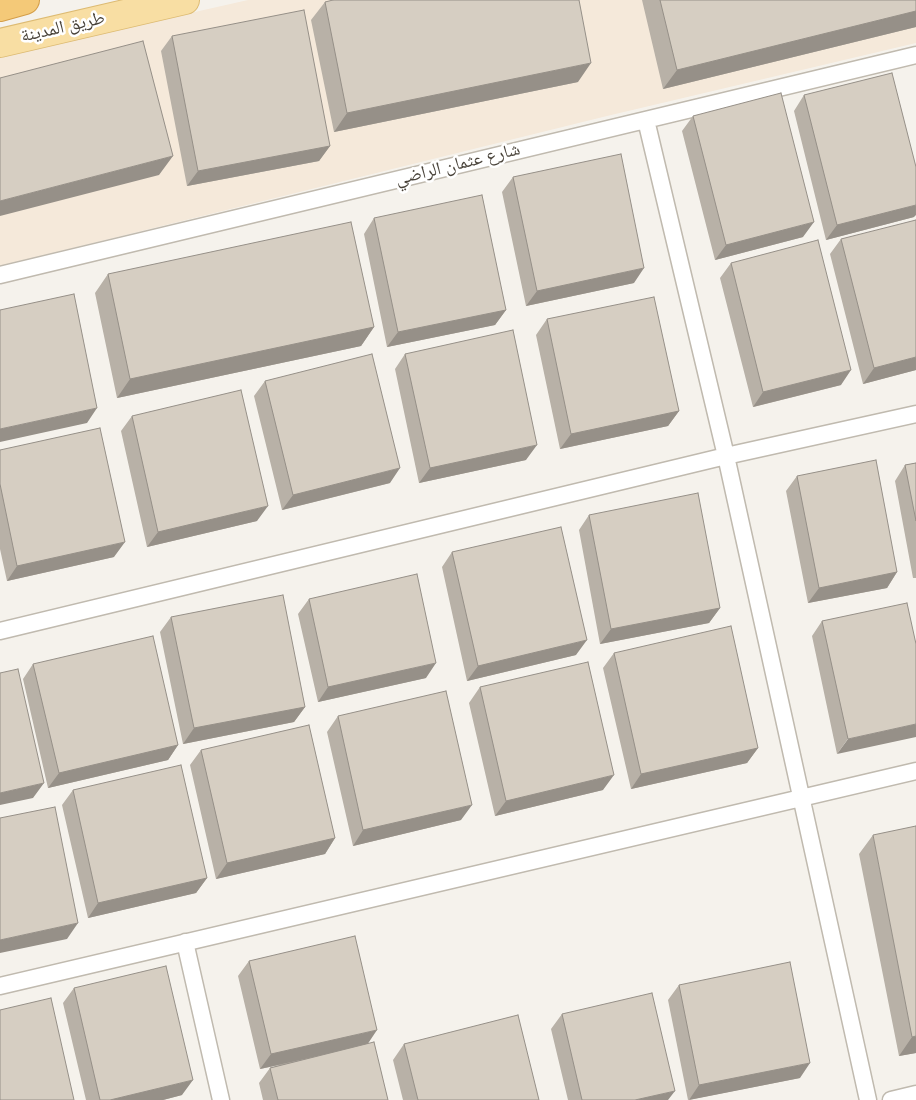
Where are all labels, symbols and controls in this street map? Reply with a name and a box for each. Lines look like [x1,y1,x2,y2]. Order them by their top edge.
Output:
street label: طريق المدينة [19,8,107,48]
street label: شارع عثمان الراضي [393,139,523,191]

